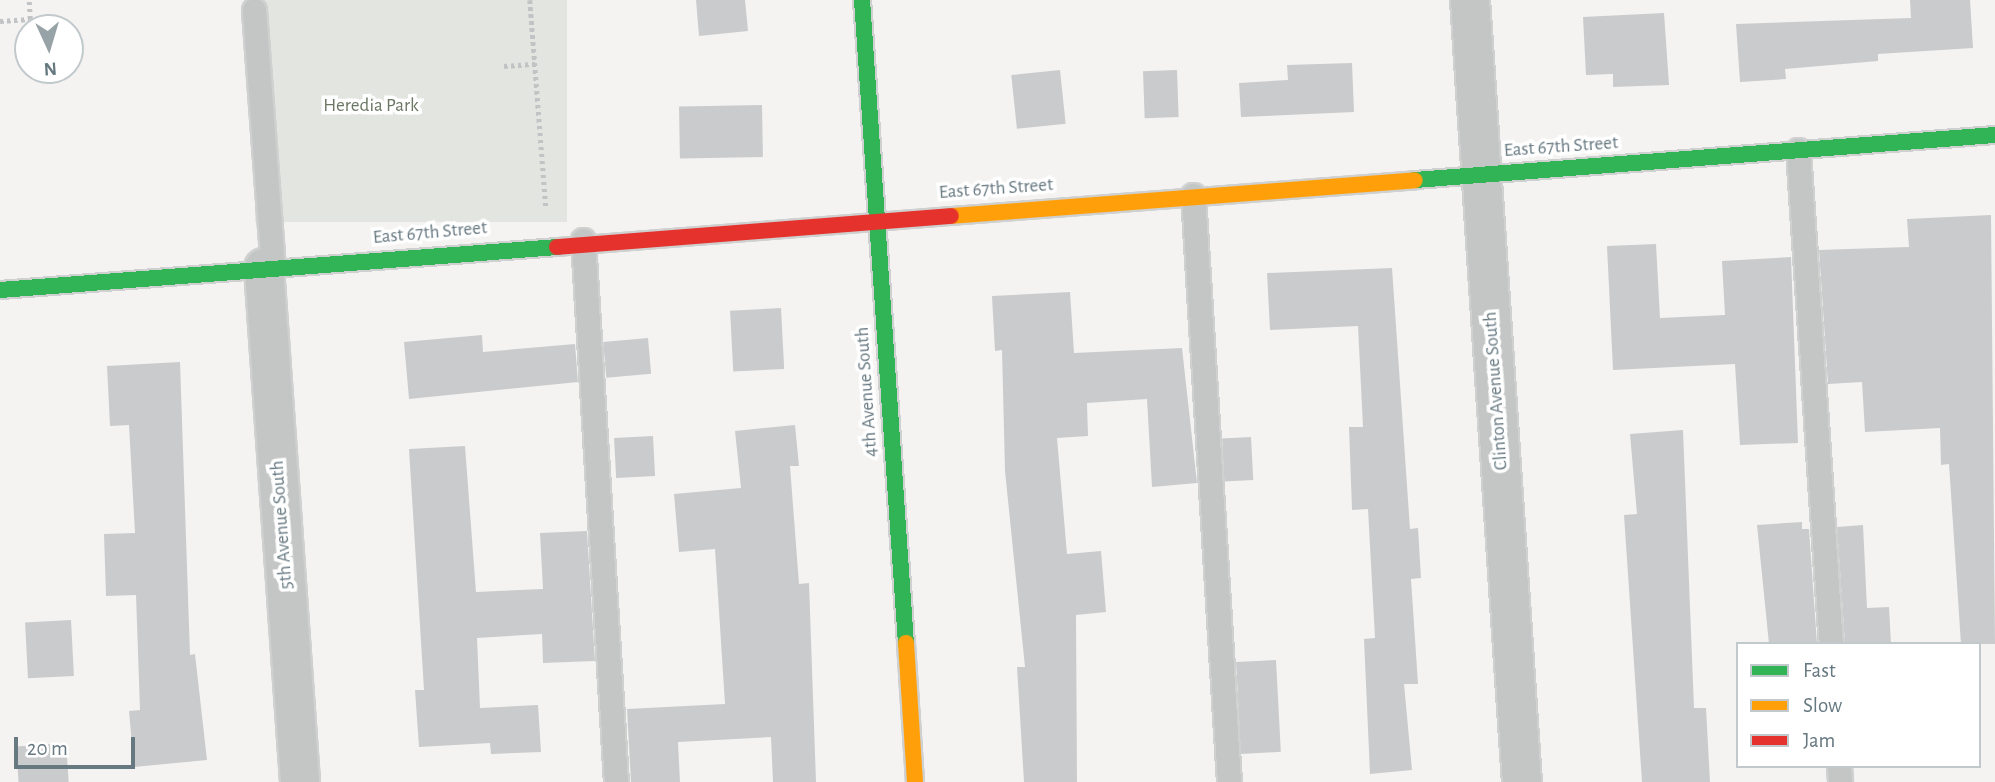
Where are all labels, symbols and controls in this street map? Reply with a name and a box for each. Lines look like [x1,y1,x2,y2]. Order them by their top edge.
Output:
north arrow [14,14,84,84]
text: N [43,59,58,78]
park label: Heredia Park [323,95,419,117]
street label: East 67th Street [1503,132,1619,162]
street label: East 67th Street [938,174,1054,204]
street label: East 67th Street [372,217,488,249]
street label: Clinton Avenue South [1479,311,1513,471]
street label: 4th Avenue South [851,326,883,458]
street label: 5th Avenue South [266,460,298,590]
legend [1736,642,1981,768]
text: Fast [1803,660,1836,681]
text: Slow [1803,695,1842,716]
scale bar [18,722,138,766]
text: Jam [1803,730,1835,751]
text: 20 m [27,738,68,759]

